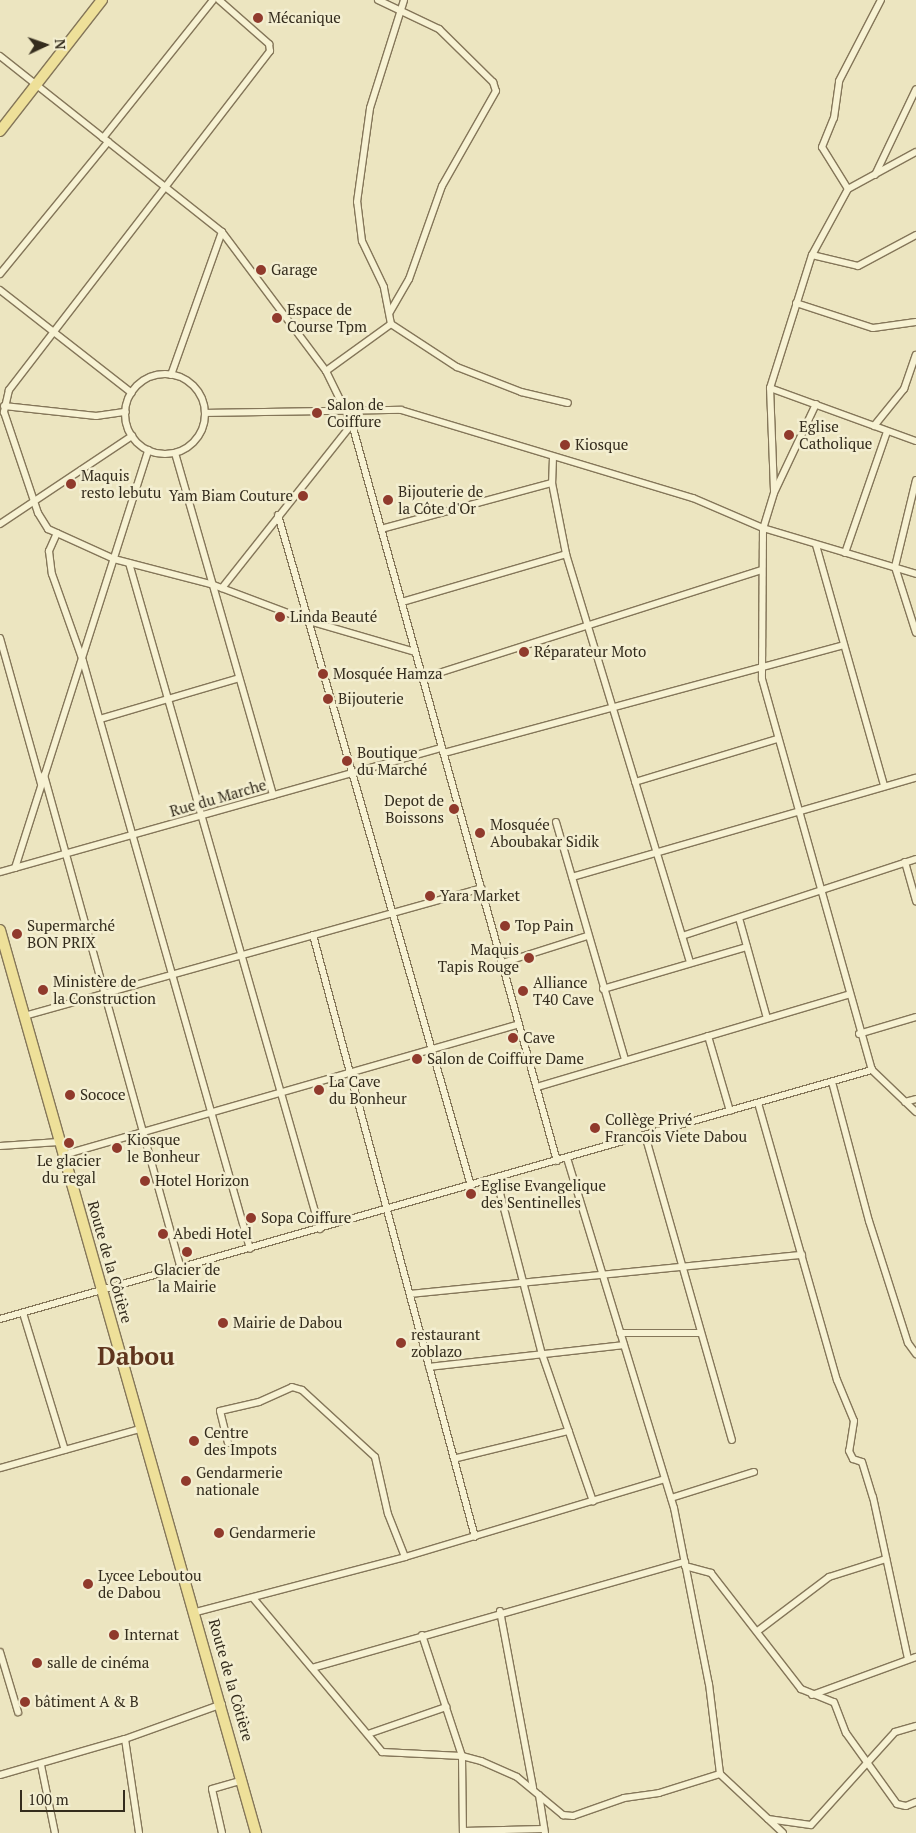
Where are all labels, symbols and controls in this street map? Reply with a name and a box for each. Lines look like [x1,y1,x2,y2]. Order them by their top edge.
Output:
place label: Mécanique [268,9,341,27]
marker: Mécanique [252,12,264,24]
north arrow [20,20,70,70]
text: N [51,38,70,50]
place label: Garage [271,261,318,279]
marker: Garage [255,264,267,276]
place label: Espace de Course Tpm [287,300,367,335]
marker: Espace de Course Tpm [271,312,283,324]
place label: Salon de Coiffure [327,395,384,430]
marker: Salon de Coiffure [311,407,323,419]
place label: Eglise Catholique [799,417,872,452]
marker: Eglise Catholique [783,429,795,441]
place label: Kiosque [575,436,628,454]
marker: Kiosque [559,439,571,451]
place label: Maquis resto lebutu [81,466,161,501]
marker: Maquis resto lebutu [65,478,77,490]
place label: Bijouterie de la Côte d'Or [398,482,483,517]
place label: Yam Biam Couture [169,487,293,505]
marker: Yam Biam Couture [297,490,309,502]
marker: Bijouterie de la Côte d'Or [382,494,394,506]
place label: Linda Beauté [290,608,377,626]
marker: Linda Beauté [274,611,286,623]
place label: Réparateur Moto [534,643,646,661]
marker: Réparateur Moto [518,646,530,658]
place label: Mosquée Hamza [333,665,443,683]
marker: Mosquée Hamza [317,668,329,680]
place label: Bijouterie [338,690,404,708]
marker: Bijouterie [322,693,334,705]
place label: Boutique du Marché [357,743,427,778]
marker: Boutique du Marché [341,755,353,767]
street label: Rue du Marche [168,776,268,820]
place label: Depot de Boissons [384,791,444,826]
marker: Depot de Boissons [448,803,460,815]
place label: Mosquée Aboubakar Sidik [490,815,599,850]
marker: Mosquée Aboubakar Sidik [474,827,486,839]
place label: Yara Market [440,887,520,905]
marker: Yara Market [424,890,436,902]
place label: Supermarché BON PRIX [27,916,115,951]
place label: Top Pain [515,917,574,935]
marker: Top Pain [499,920,511,932]
marker: Supermarché BON PRIX [11,928,23,940]
place label: Maquis Tapis Rouge [438,940,519,975]
marker: Maquis Tapis Rouge [523,952,535,964]
place label: Ministère de la Construction [53,972,156,1007]
place label: Alliance T40 Cave [533,973,594,1008]
marker: Ministère de la Construction [37,984,49,996]
marker: Alliance T40 Cave [517,985,529,997]
place label: Cave [523,1029,555,1047]
marker: Cave [507,1032,519,1044]
place label: Salon de Coiffure Dame [427,1050,584,1068]
marker: Salon de Coiffure Dame [411,1053,423,1065]
place label: La Cave du Bonheur [329,1072,407,1107]
marker: La Cave du Bonheur [313,1084,325,1096]
place label: Sococe [80,1086,126,1104]
marker: Sococe [64,1089,76,1101]
place label: Collège Privé Francois Viete Dabou [605,1110,747,1145]
marker: Collège Privé Francois Viete Dabou [589,1122,601,1134]
place label: Kiosque le Bonheur [127,1130,200,1165]
marker: Le glacier du regal [63,1137,75,1149]
marker: Kiosque le Bonheur [111,1142,123,1154]
place label: Le glacier du regal [37,1151,101,1186]
place label: Hotel Horizon [155,1172,249,1190]
marker: Hotel Horizon [139,1175,151,1187]
place label: Eglise Evangelique des Sentinelles [481,1176,606,1211]
marker: Eglise Evangelique des Sentinelles [465,1188,477,1200]
street label: Route de la Côtière [84,1199,136,1325]
place label: Sopa Coiffure [261,1209,351,1227]
marker: Sopa Coiffure [245,1212,257,1224]
place label: Abedi Hotel [173,1225,252,1243]
marker: Abedi Hotel [157,1228,169,1240]
marker: Glacier de la Mairie [181,1246,193,1258]
place label: Glacier de la Mairie [154,1260,220,1295]
place label: Mairie de Dabou [233,1314,342,1332]
marker: Mairie de Dabou [217,1317,229,1329]
place label: restaurant zoblazo [411,1325,480,1360]
marker: restaurant zoblazo [395,1337,407,1349]
district label: Dabou [97,1341,175,1371]
place label: Centre des Impots [204,1423,277,1458]
marker: Centre des Impots [188,1435,200,1447]
place label: Gendarmerie nationale [196,1463,283,1498]
marker: Gendarmerie nationale [180,1475,192,1487]
place label: Gendarmerie [229,1524,316,1542]
marker: Gendarmerie [213,1527,225,1539]
place label: Lycee Leboutou de Dabou [98,1566,202,1601]
marker: Lycee Leboutou de Dabou [82,1578,94,1590]
street label: Route de la Côtière [205,1617,257,1743]
place label: Internat [124,1626,179,1644]
marker: Internat [108,1629,120,1641]
place label: salle de cinéma [47,1654,149,1672]
marker: salle de cinéma [31,1657,43,1669]
place label: bâtiment A & B [35,1693,139,1711]
marker: bâtiment A & B [19,1696,31,1708]
scale bar [22,1780,128,1812]
text: 100 m [28,1789,69,1809]

